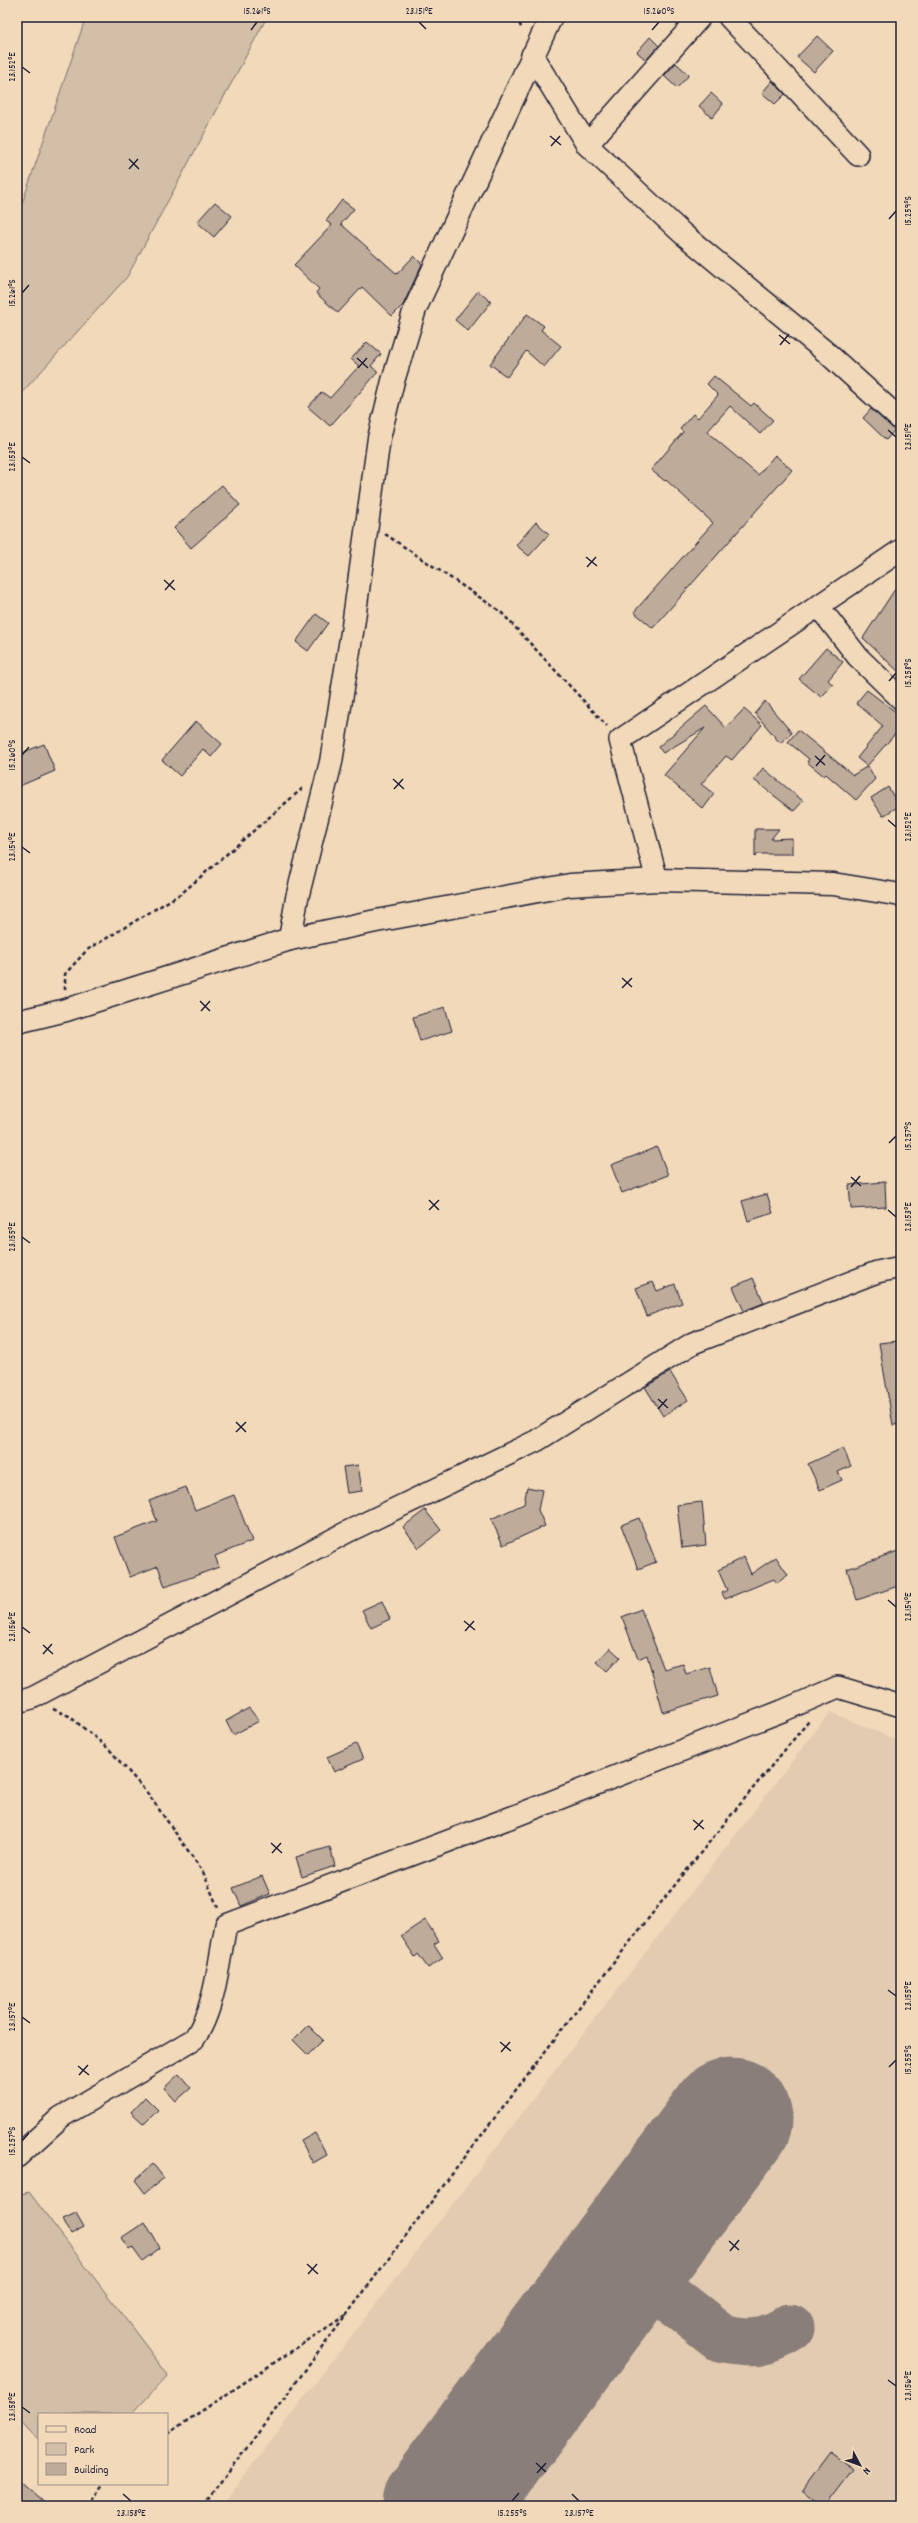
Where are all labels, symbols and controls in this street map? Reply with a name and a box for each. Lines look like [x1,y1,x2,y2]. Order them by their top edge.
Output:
text: 15.261°S [243,5,271,19]
text: 23.151°E [405,5,433,19]
text: 15.260°S [644,5,674,19]
text: 23.152°E [6,52,20,82]
text: 15.259°S [902,196,916,226]
text: 15.261°S [6,279,20,307]
text: 23.151°E [902,423,916,451]
text: 23.153°E [6,442,20,472]
text: 15.258°S [902,658,916,688]
text: 15.260°S [6,740,20,770]
text: 23.152°E [902,812,916,842]
text: 23.154°E [6,832,20,862]
text: 15.257°S [902,1122,916,1150]
text: 23.153°E [902,1202,916,1232]
text: 23.155°E [6,1222,20,1252]
text: 23.154°E [902,1592,916,1622]
text: 23.156°E [6,1612,20,1642]
text: 23.155°E [902,1981,916,2011]
text: 23.157°E [6,2002,20,2031]
text: 15.255°S [902,2045,916,2075]
text: 15.257°S [6,2127,20,2155]
text: 23.156°E [902,2371,916,2401]
text: 23.158°E [6,2392,20,2422]
legend [38,2413,168,2485]
text: Road [74,2422,96,2439]
text: Park [74,2442,95,2459]
north arrow [840,2445,880,2485]
text: Building [74,2462,109,2479]
text: N [858,2463,874,2478]
text: 23.158°E [116,2507,146,2521]
text: 15.255°S [497,2507,527,2521]
text: 23.157°E [565,2507,594,2521]

